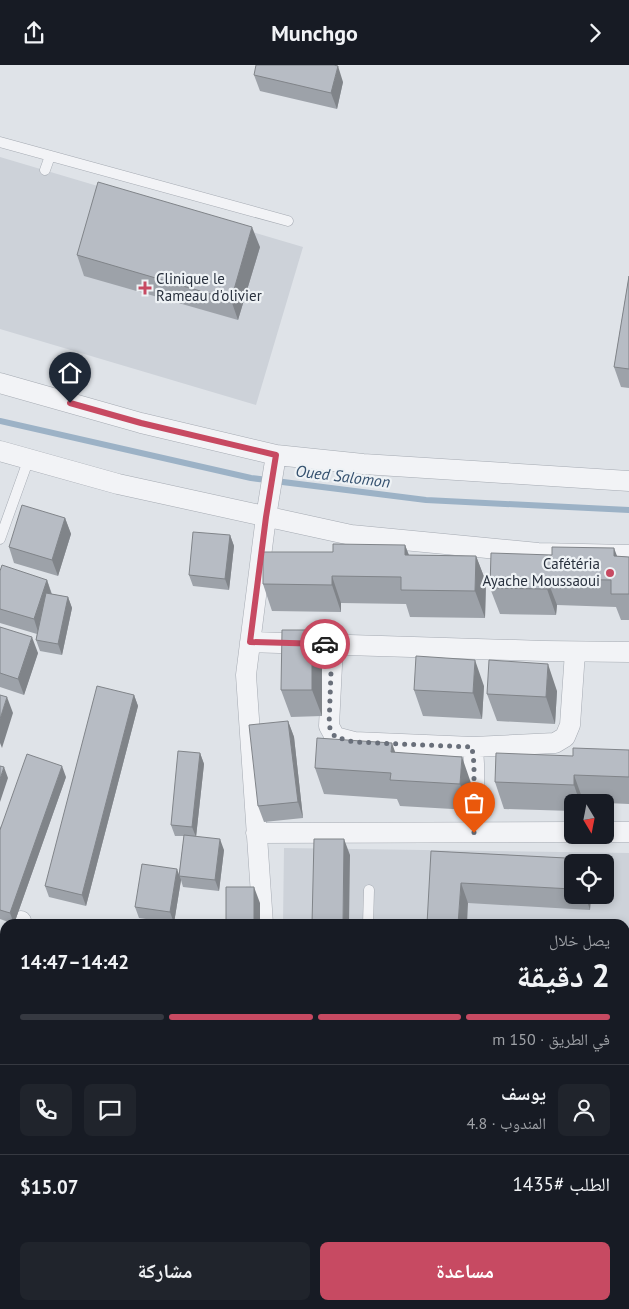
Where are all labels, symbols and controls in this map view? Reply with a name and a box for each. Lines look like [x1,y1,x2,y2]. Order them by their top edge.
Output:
icon: share [20,19,48,47]
text: Munchgo [271,19,358,47]
icon: forward [581,19,609,47]
place label: Clinique le Rameau d'olivier [156,269,262,305]
marker: Clinique le Rameau d'olivier [138,281,152,295]
pin [49,352,91,403]
icon: home [56,359,84,387]
water label: Oued Salomon [295,460,391,492]
place label: Cafétéria Ayache Moussaoui [483,554,600,590]
marker: Cafétéria Ayache Moussaoui [604,567,616,579]
courier [300,619,350,669]
icon: car [311,630,339,658]
pin [453,782,495,833]
icon: bag [460,789,488,817]
north arrow [564,794,614,844]
map controls [564,794,614,904]
button: locate [564,854,614,904]
text: يصل خلال [549,930,610,950]
text: 14:42–14:47 [20,950,129,974]
text: 2 دقيقة [517,954,610,996]
text: في الطريق · 150 m [492,1029,610,1049]
text: يوسف [501,1081,546,1105]
button: phone [20,1084,72,1136]
button: chat [84,1084,136,1136]
button: person [558,1084,610,1136]
text: المندوب · 4.8 [466,1113,546,1133]
text: الطلب #1435 [512,1172,610,1196]
text: $15.07 [20,1175,79,1199]
button: مشاركة [20,1242,310,1300]
button: مساعدة [320,1242,610,1300]

